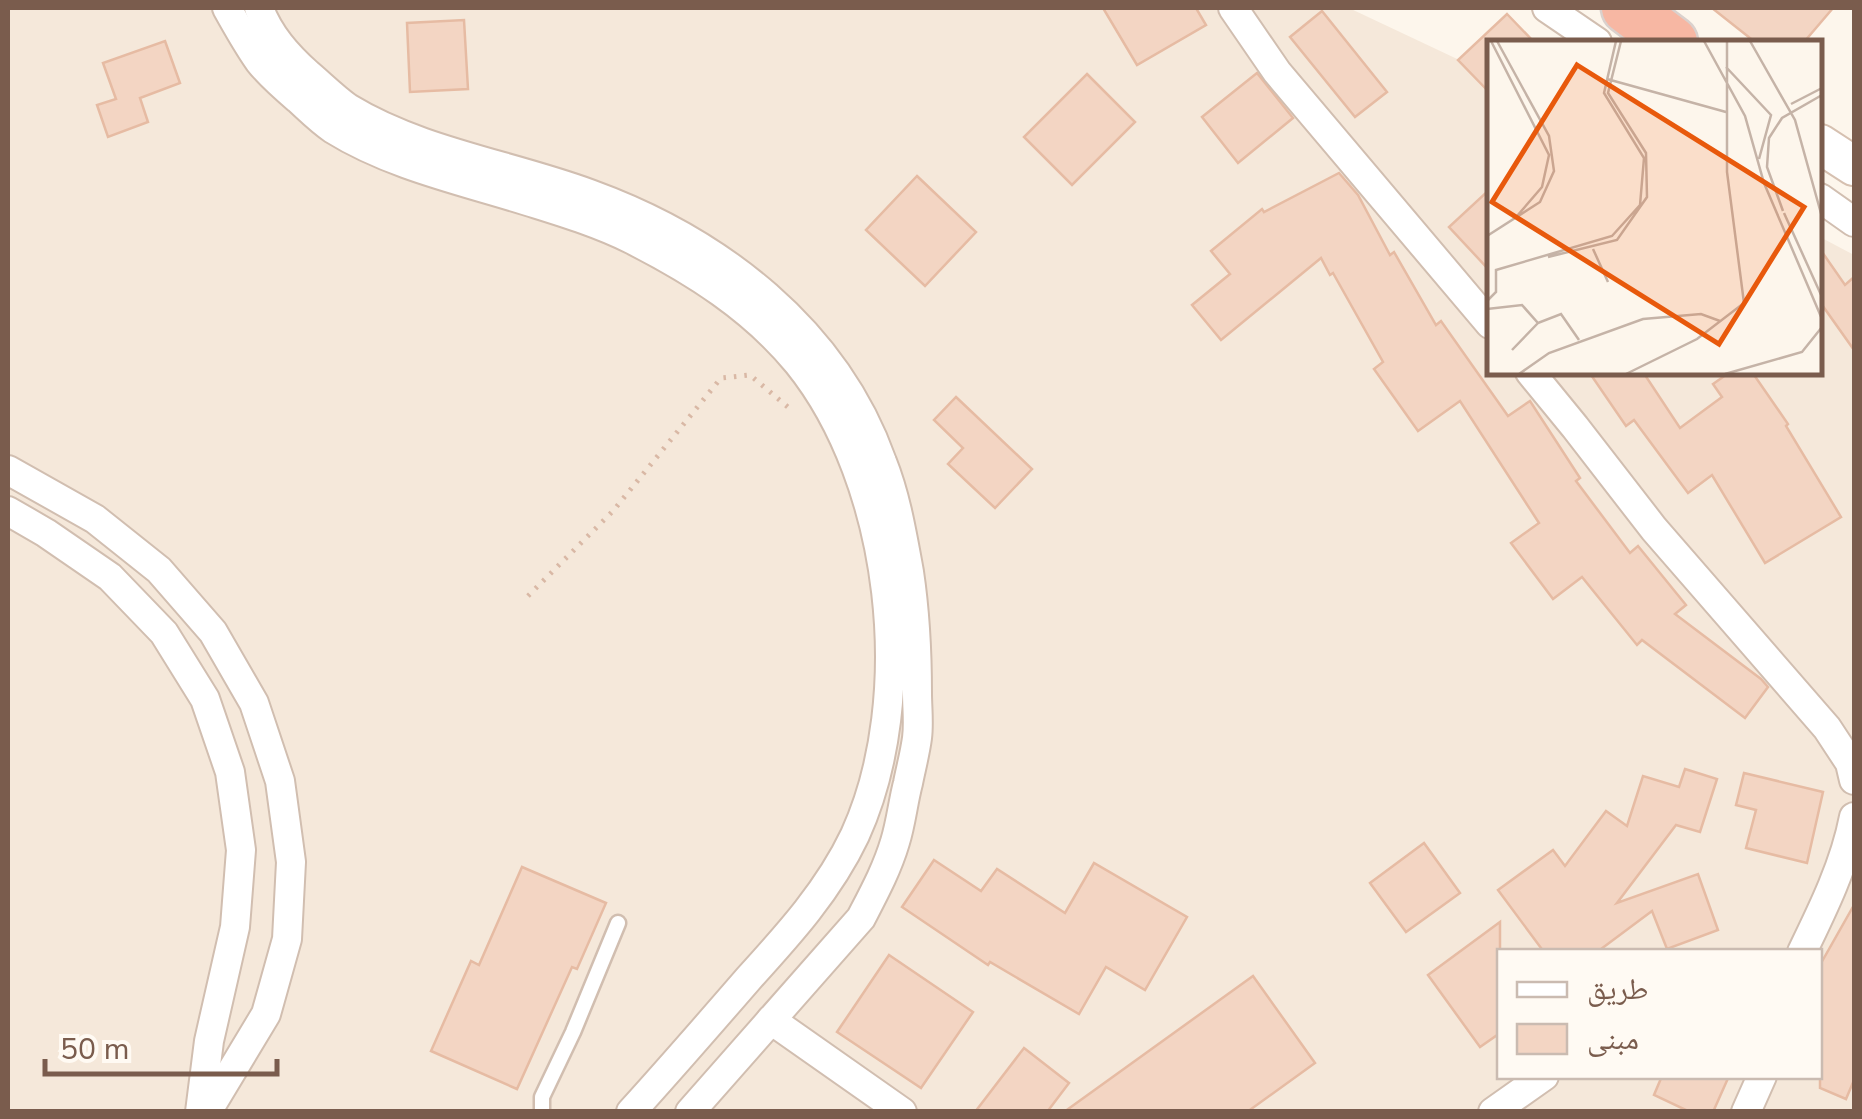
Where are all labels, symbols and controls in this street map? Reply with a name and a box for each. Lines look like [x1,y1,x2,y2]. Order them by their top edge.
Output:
inset map [1487,40,1822,375]
legend [1497,949,1822,1079]
text: طريق [1587,969,1648,1010]
scale bar [45,1014,278,1076]
text: مبنى [1587,1019,1639,1060]
text: 50 m [60,1029,129,1070]

